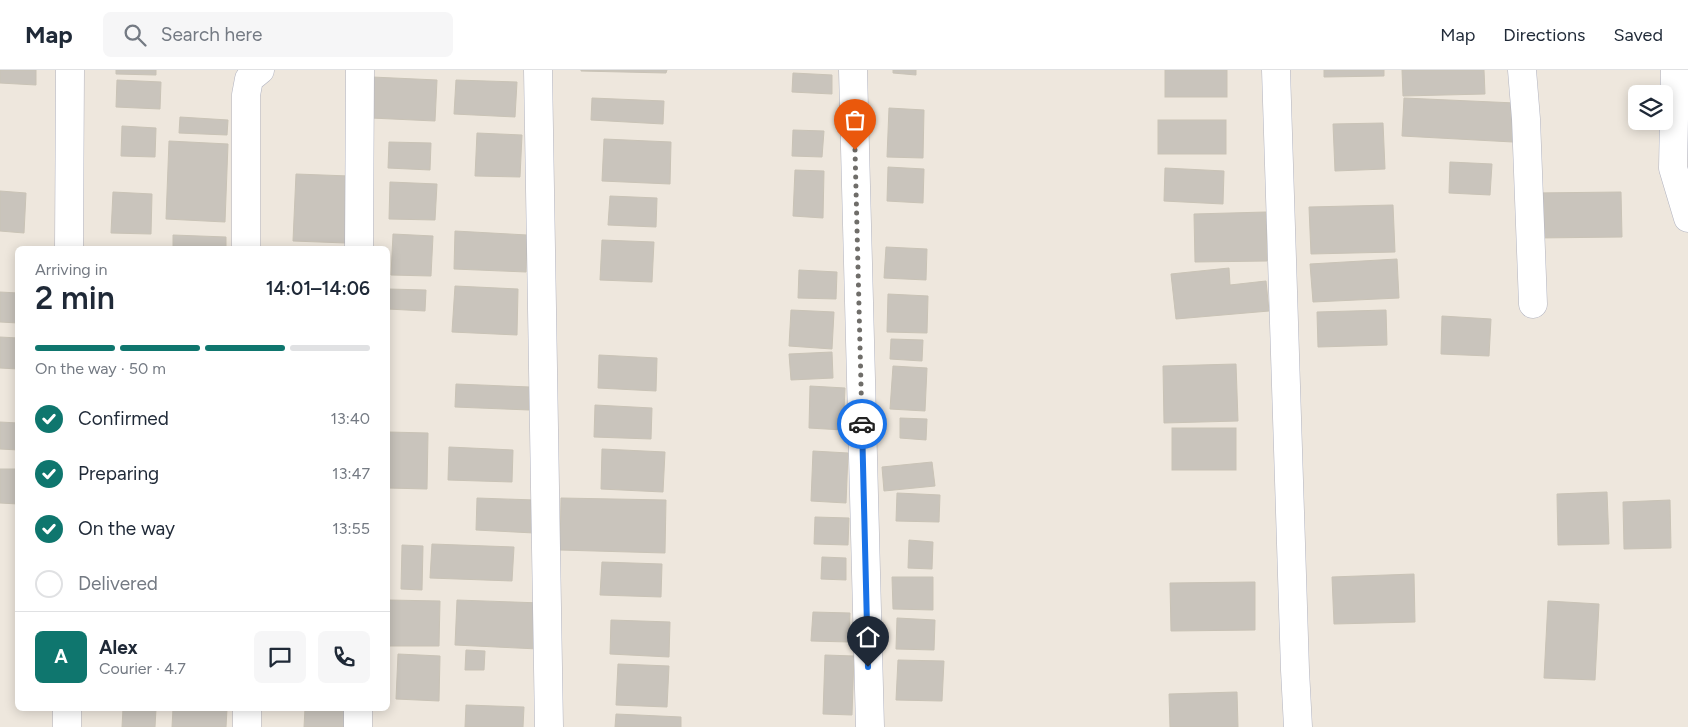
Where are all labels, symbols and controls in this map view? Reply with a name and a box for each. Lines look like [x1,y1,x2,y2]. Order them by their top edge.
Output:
search box [103,12,453,57]
text: Map [25,20,73,49]
icon: search [121,21,149,49]
text: Search here [161,23,262,46]
text: Map [1440,24,1475,46]
text: Directions [1503,24,1585,46]
text: Saved [1613,24,1663,46]
map controls [1628,85,1673,130]
button: layers [1628,85,1673,130]
pin [834,99,876,150]
icon: bag [841,106,869,134]
text: Arriving in [35,260,107,279]
text: 14:01–14:06 [266,277,370,300]
text: 2 min [35,279,115,317]
text: On the way · 50 m [35,359,166,378]
courier [837,399,887,449]
icon: check [35,405,63,433]
text: Confirmed [78,407,169,430]
text: 13:40 [330,409,370,428]
icon: car [848,410,876,438]
icon: check [35,460,63,488]
text: Preparing [78,462,159,485]
text: 13:47 [332,464,370,483]
icon: check [35,515,63,543]
text: On the way [78,517,175,540]
text: 13:55 [332,519,370,538]
text: Delivered [78,572,158,595]
pin [847,616,889,667]
icon: home [854,623,882,651]
button: chat [254,631,306,683]
button: phone [318,631,370,683]
text: Alex [99,636,138,659]
text: A [54,645,68,668]
text: Courier · 4.7 [99,659,186,678]

